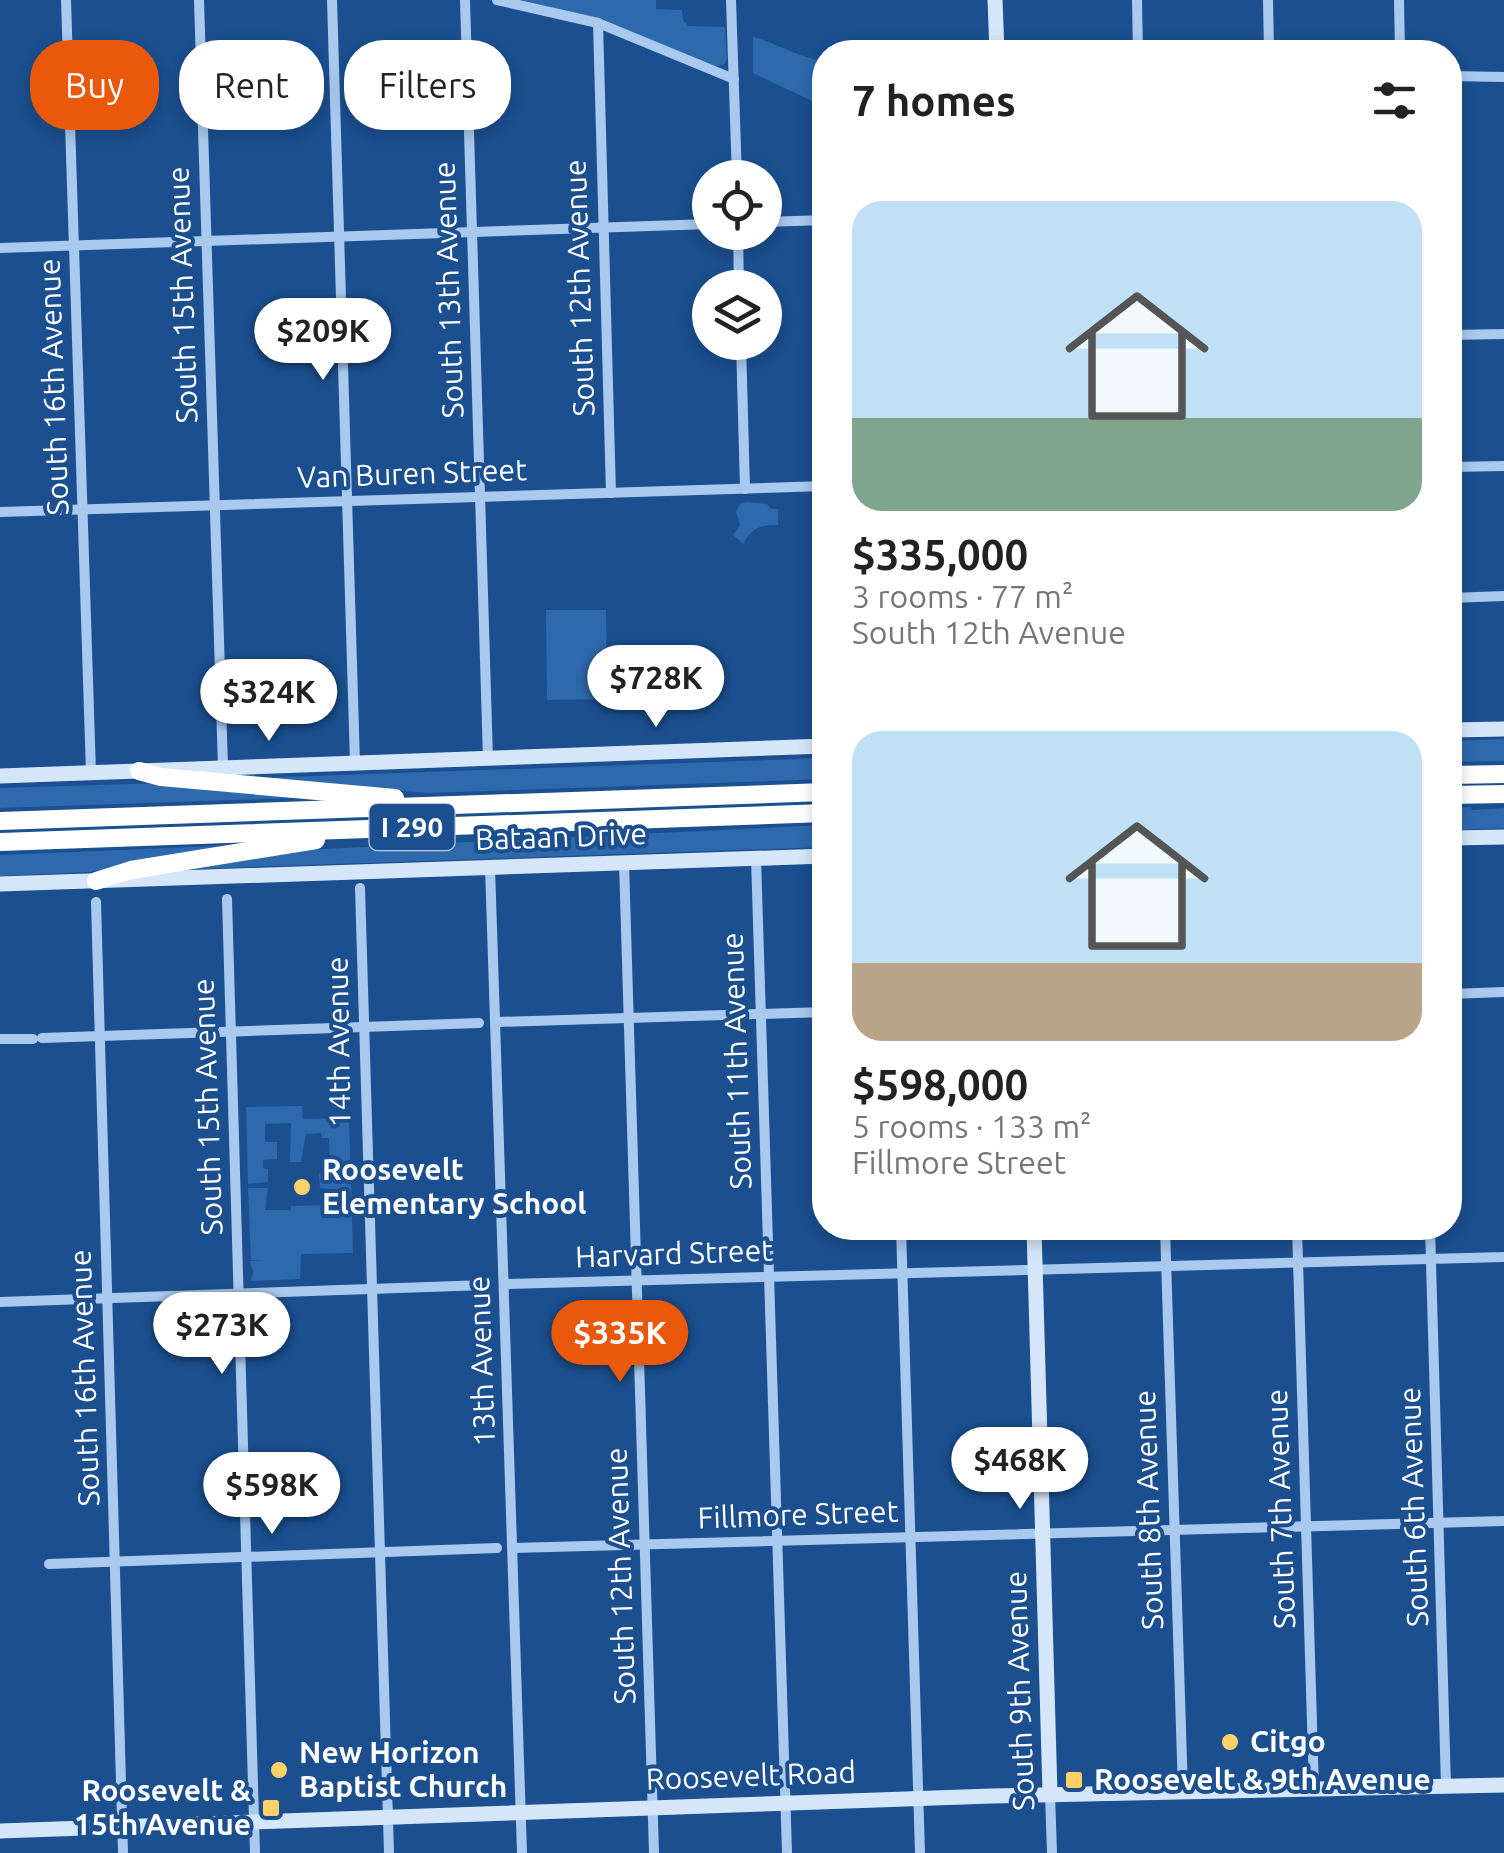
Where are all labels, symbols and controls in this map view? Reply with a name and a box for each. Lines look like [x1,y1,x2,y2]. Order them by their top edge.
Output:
chip: Buy [30,40,159,130]
chip: Rent [179,40,324,130]
chip: Filters [344,40,511,130]
icon: filters [1367,73,1422,128]
text: 7 homes [852,77,1016,124]
street label: South 12th Avenue [558,159,600,417]
map controls [692,160,782,360]
button: locate [692,160,782,250]
street label: South 13th Avenue [427,161,469,419]
street label: South 15th Avenue [161,166,203,424]
street label: South 16th Avenue [32,258,74,516]
icon: home [1047,266,1227,446]
button: layers [692,270,782,360]
pin: $209K [253,298,393,383]
text: $209K [276,312,370,348]
street label: Van Buren Street [297,452,528,494]
text: $335,000 [852,531,1028,578]
text: 3 rooms · 77 m² [852,578,1073,614]
text: South 12th Avenue [852,614,1126,650]
pin: $728K [586,645,726,730]
pin: $324K [199,659,339,744]
text: $728K [609,659,703,695]
text: $324K [222,673,316,709]
icon: home [1047,796,1227,976]
road number: I 290 [370,804,454,850]
street label: Bataan Drive [474,816,647,856]
street label: South 11th Avenue [715,932,757,1190]
street label: 14th Avenue [320,956,356,1128]
street label: South 15th Avenue [186,978,228,1236]
text: $598,000 [852,1061,1028,1108]
text: 5 rooms · 133 m² [852,1108,1092,1144]
text: Fillmore Street [852,1144,1066,1180]
place label: Roosevelt Elementary School [322,1152,586,1220]
marker: Roosevelt Elementary School [291,1176,313,1198]
street label: Harvard Street [574,1233,774,1273]
street label: South 16th Avenue [63,1249,105,1507]
street label: 13th Avenue [461,1275,501,1447]
pin: $273K [152,1292,292,1377]
pin: $335K [550,1300,690,1385]
text: $273K [175,1306,269,1342]
text: $335K [573,1314,667,1350]
street label: South 6th Avenue [1392,1387,1434,1628]
street label: South 7th Avenue [1259,1389,1301,1630]
street label: South 8th Avenue [1127,1390,1169,1631]
pin: $468K [950,1427,1090,1512]
text: $468K [973,1441,1067,1477]
street label: South 12th Avenue [599,1447,641,1705]
pin: $598K [202,1452,342,1537]
text: $598K [225,1466,319,1502]
street label: Fillmore Street [697,1494,899,1534]
street label: South 9th Avenue [998,1571,1040,1812]
place label: Citgo [1250,1724,1326,1758]
marker: Citgo [1219,1731,1241,1753]
place label: New Horizon Baptist Church [299,1735,507,1803]
street label: Roosevelt Road [645,1754,857,1796]
marker: New Horizon Baptist Church [268,1759,290,1781]
place label: Roosevelt & 9th Avenue [1094,1762,1431,1796]
marker: Roosevelt & 9th Avenue [1063,1769,1085,1791]
place label: Roosevelt & 15th Avenue [74,1773,251,1841]
marker: Roosevelt & 15th Avenue [260,1797,282,1819]

